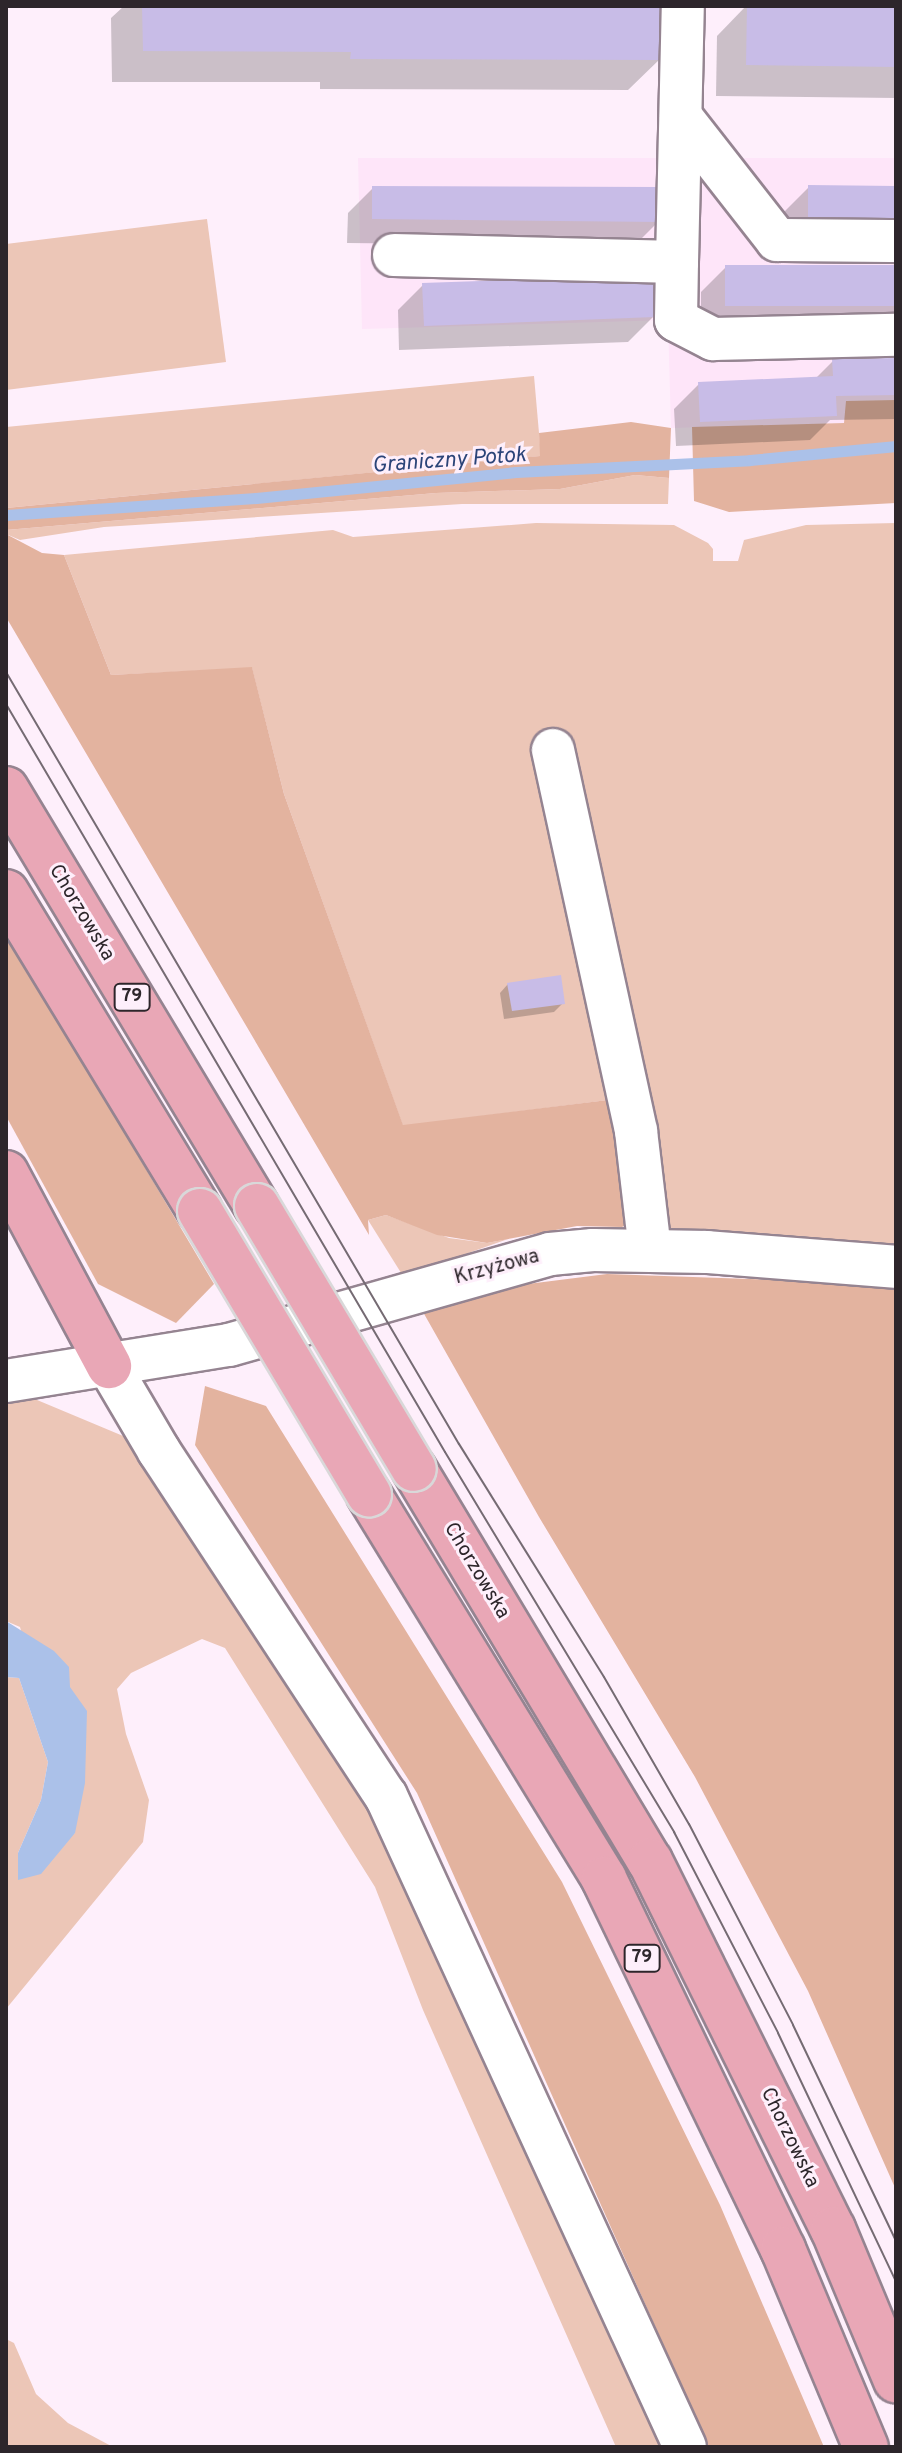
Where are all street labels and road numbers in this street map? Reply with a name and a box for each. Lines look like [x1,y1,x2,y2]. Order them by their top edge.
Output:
street label: Chorzowska [43,860,119,966]
road number: 79 [112,983,152,1011]
street label: Krzyżowa [452,1245,542,1291]
street label: Chorzowska [438,1518,514,1624]
road number: 79 [622,1944,662,1972]
street label: Chorzowska [754,2084,824,2192]

